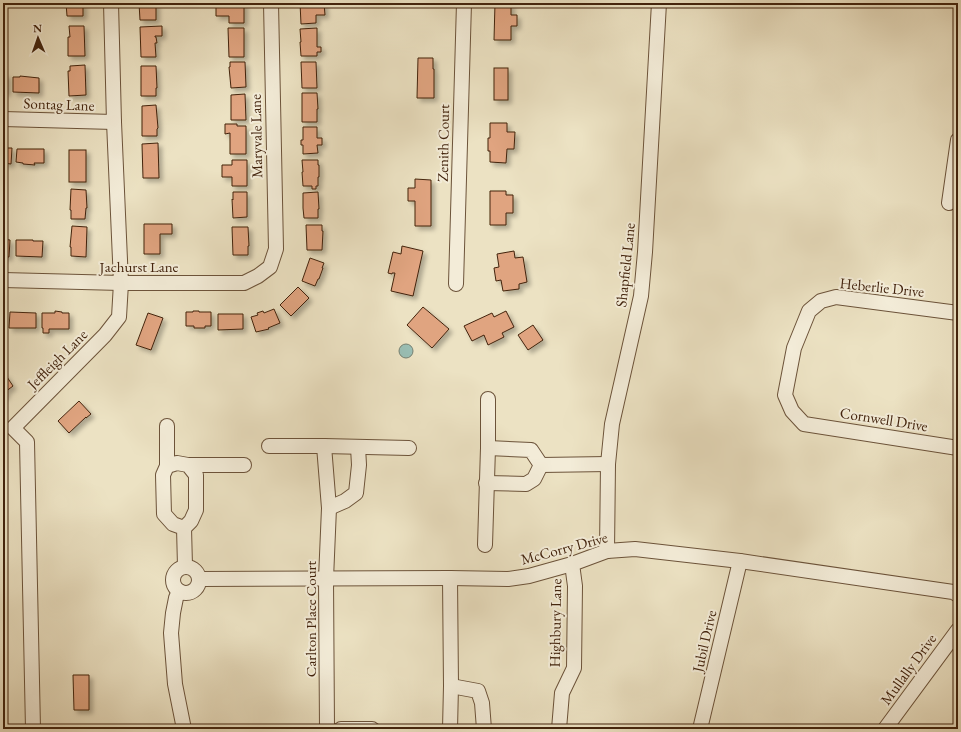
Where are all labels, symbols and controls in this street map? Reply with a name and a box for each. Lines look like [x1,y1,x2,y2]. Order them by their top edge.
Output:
north arrow [18,18,58,58]
text: N [33,21,42,35]
street label: Sontag Lane [23,93,95,115]
street label: Maryvale Lane [246,94,266,178]
street label: Zenith Court [433,104,453,182]
street label: Shapfield Lane [611,222,639,308]
street label: Jachurst Lane [98,257,179,276]
street label: Heberlie Drive [839,273,925,301]
street label: Jeffleigh Lane [21,325,91,395]
street label: Cornwell Drive [839,403,929,435]
street label: McCorry Drive [519,527,610,569]
street label: Carlton Place Court [301,560,320,677]
street label: Highbury Lane [545,578,565,668]
street label: Jubil Drive [687,608,720,676]
street label: Mullally Drive [876,630,940,708]

